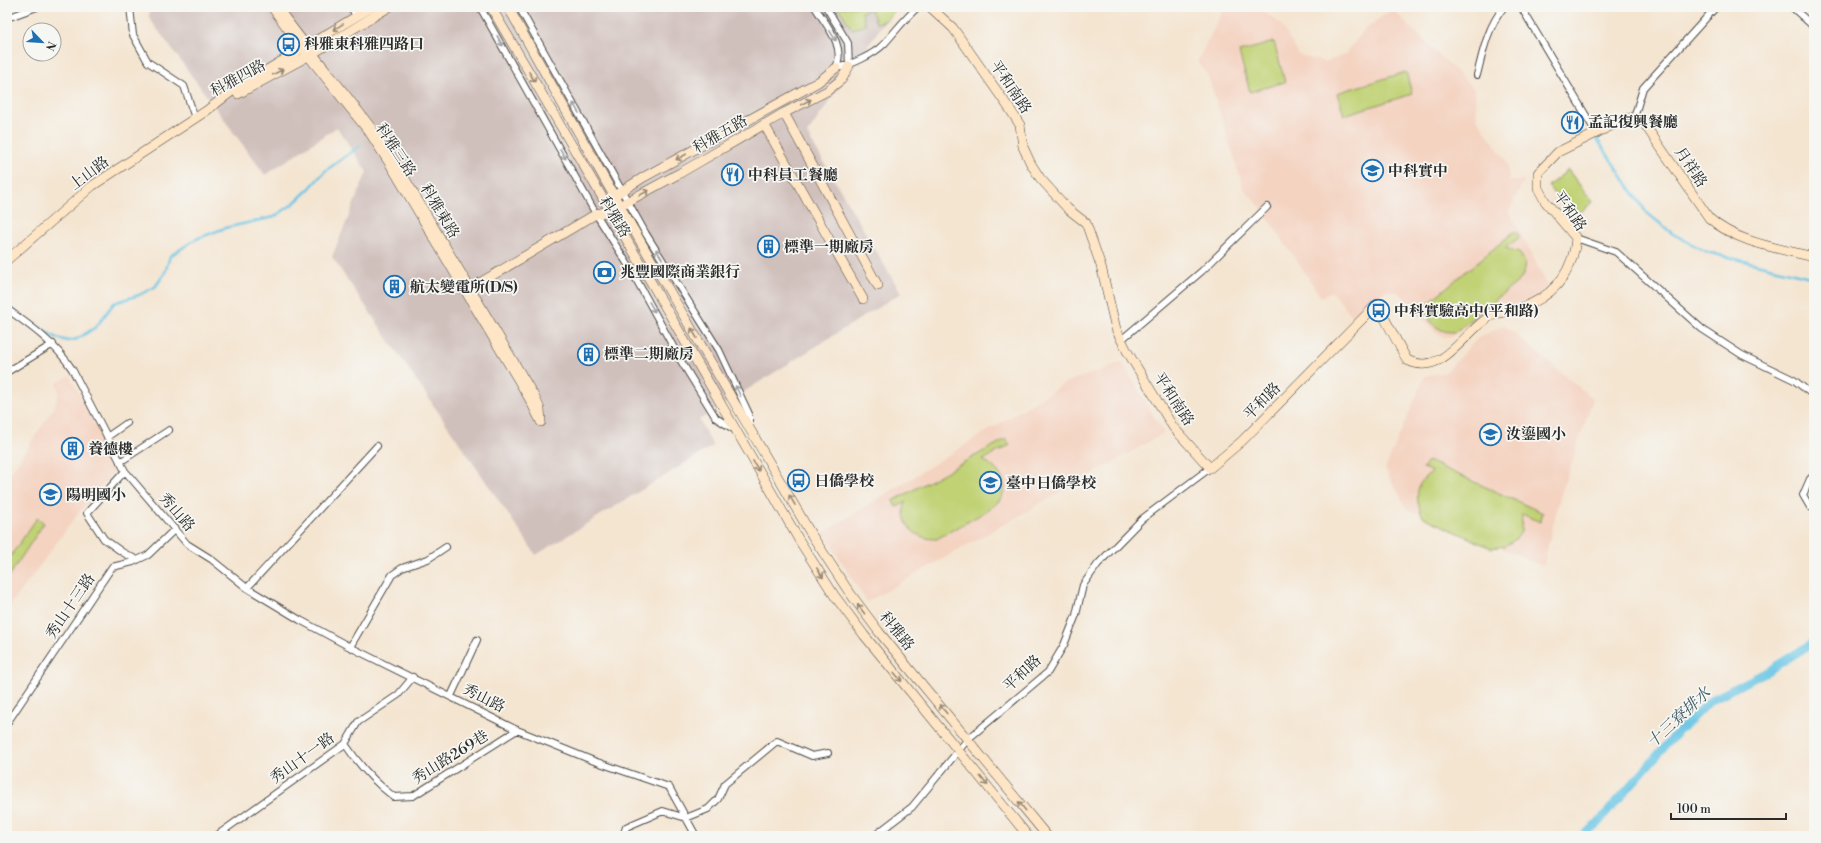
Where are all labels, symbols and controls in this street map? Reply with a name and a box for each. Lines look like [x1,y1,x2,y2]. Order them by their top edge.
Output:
north arrow [22,22,62,62]
one-way arrow [332,23,344,31]
one-way arrow [830,30,838,42]
bus stop icon: 科雅東科雅四路口 [276,31,302,57]
place label: 科雅東科雅四路口 [304,35,424,54]
one-way arrow [496,35,504,47]
text: N [42,39,58,53]
street label: 科雅四路 [207,56,269,101]
street label: 平和南路 [986,57,1035,117]
one-way arrow [272,68,284,76]
one-way arrow [528,71,536,83]
one-way arrow [800,97,812,105]
one-way arrow [572,102,580,114]
restaurant icon: 孟記復興餐廳 [1559,109,1585,135]
street label: 科雅五路 [690,111,751,158]
place label: 孟記復興餐廳 [1588,113,1678,132]
street label: 科雅三路 [371,120,420,181]
street label: 月祥路 [1670,143,1711,191]
one-way arrow [560,148,568,160]
street label: 上山路 [66,152,113,195]
one-way arrow [675,153,687,161]
school or university icon: 中科實中 [1360,158,1386,184]
restaurant icon: 中科員工餐廳 [719,162,745,188]
place label: 中科實中 [1388,162,1448,181]
place label: 中科員工餐廳 [748,166,838,185]
street label: 科雅東路 [416,181,463,242]
street label: 平和路 [1549,187,1590,235]
one-way arrow [638,188,650,196]
street label: 科雅路 [595,193,634,241]
building icon: 標準一期廠房 [755,234,781,260]
place label: 標準一期廠房 [784,238,874,257]
one-way arrow [655,249,663,260]
bank icon: 兆豐國際商業銀行 [591,259,617,285]
place label: 兆豐國際商業銀行 [620,263,740,282]
building icon: 航太變電所(D/S) [381,274,407,300]
place label: 航太變電所(D/S) [410,278,518,297]
bus stop icon: 中科實驗高中(平和路) [1366,298,1392,324]
one-way arrow [649,301,657,313]
place label: 中科實驗高中(平和路) [1394,302,1539,321]
one-way arrow [690,327,698,339]
building icon: 標準二期廠房 [576,341,602,367]
place label: 標準二期廠房 [604,345,694,364]
street label: 平和南路 [1149,369,1198,430]
street label: 平和路 [1240,379,1285,424]
one-way arrow [734,385,741,397]
school or university icon: 汝鎏國小 [1478,421,1504,447]
place label: 汝鎏國小 [1506,425,1566,444]
building icon: 養德樓 [60,436,86,462]
place label: 養德樓 [88,440,133,459]
one-way arrow [753,460,760,472]
bus stop icon: 日僑學校 [786,468,812,494]
school or university icon: 臺中日僑學校 [977,470,1003,496]
place label: 日僑學校 [814,472,875,491]
place label: 臺中日僑學校 [1006,474,1097,493]
school or university icon: 陽明國小 [38,482,64,508]
place label: 陽明國小 [66,486,126,505]
street label: 秀山路 [155,489,199,536]
one-way arrow [787,494,795,506]
one-way arrow [816,567,824,578]
street label: 秀山十三路 [42,570,99,643]
one-way arrow [857,603,866,614]
street label: 科雅路 [875,608,918,655]
street label: 平和路 [999,651,1045,696]
one-way arrow [894,671,903,682]
street label: 秀山路 [459,680,508,717]
water label: 十三寮排水 [1643,682,1716,752]
one-way arrow [939,704,948,715]
street label: 秀山路269巷 [408,726,492,788]
street label: 秀山十一路 [266,729,338,788]
one-way arrow [980,776,988,787]
scale bar [1671,795,1786,821]
one-way arrow [1018,800,1027,811]
text: 100 m [1677,802,1711,817]

